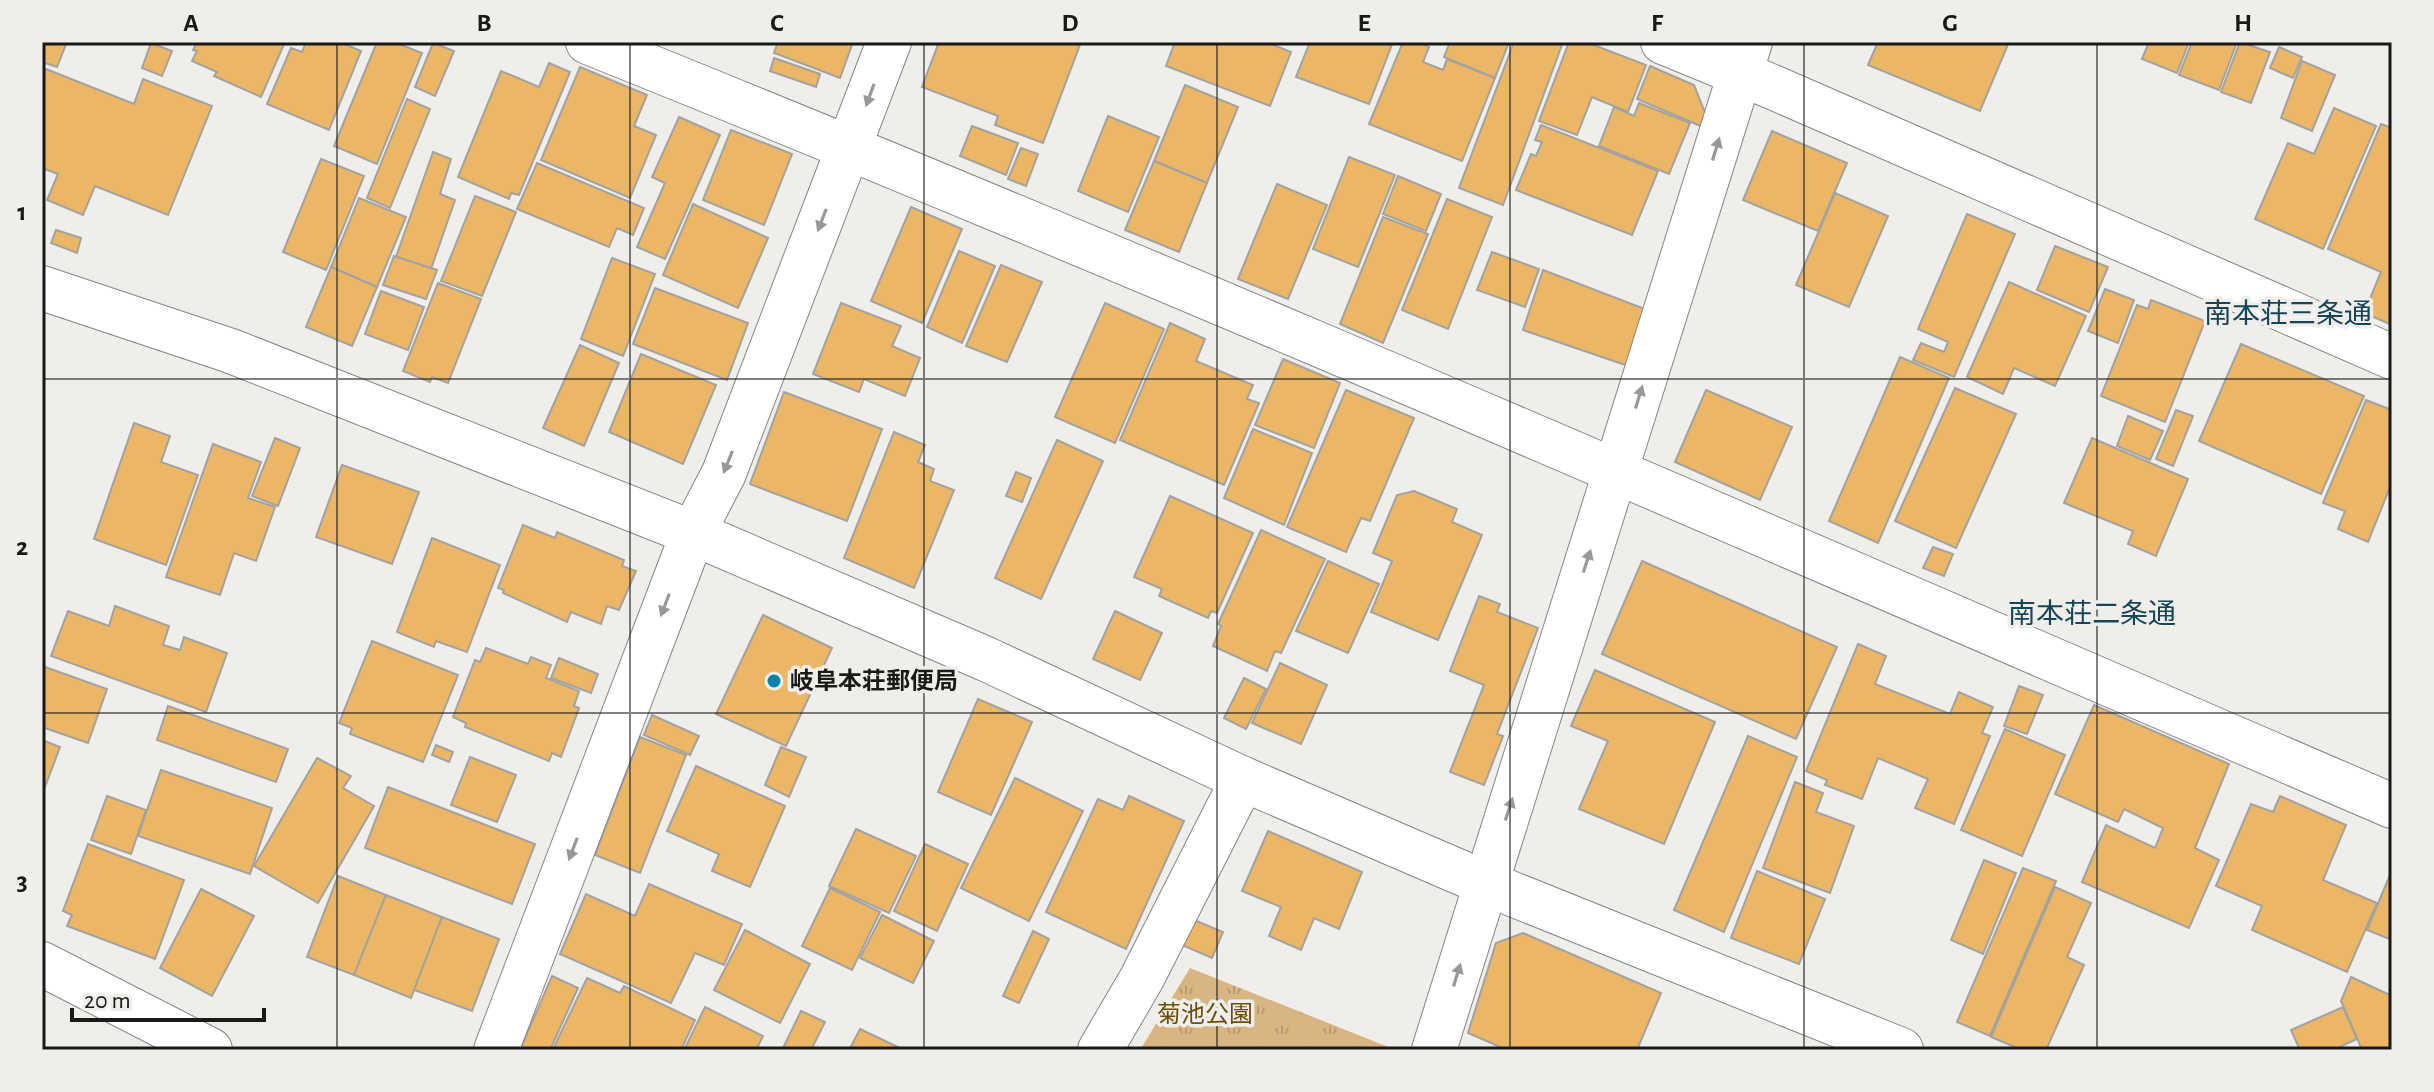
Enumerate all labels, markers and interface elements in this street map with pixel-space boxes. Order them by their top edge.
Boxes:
text: A [183,10,199,36]
text: B [476,10,492,36]
text: C [770,10,784,36]
text: D [1061,10,1079,36]
text: E [1357,10,1371,36]
text: F [1651,10,1664,36]
text: G [1942,10,1958,36]
text: H [2234,10,2252,36]
one-way arrow [863,83,876,107]
one-way arrow [1710,137,1723,161]
text: 1 [17,199,27,225]
one-way arrow [815,208,828,232]
district label: 南本荘三条通 [2204,299,2372,329]
one-way arrow [1633,385,1646,409]
one-way arrow [721,450,734,474]
text: 2 [16,534,28,560]
one-way arrow [1582,549,1594,573]
one-way arrow [658,594,671,618]
district label: 南本荘二条通 [2008,599,2176,629]
place label: 岐阜本荘郵便局 [790,668,958,694]
marker: 岐阜本荘郵便局 [765,672,783,690]
one-way arrow [1503,797,1515,821]
one-way arrow [566,837,579,861]
text: 3 [16,869,28,895]
one-way arrow [1451,963,1463,987]
scale bar [72,972,264,1022]
text: 20 m [84,989,131,1013]
park label: 菊池公園 [1157,1001,1253,1027]

